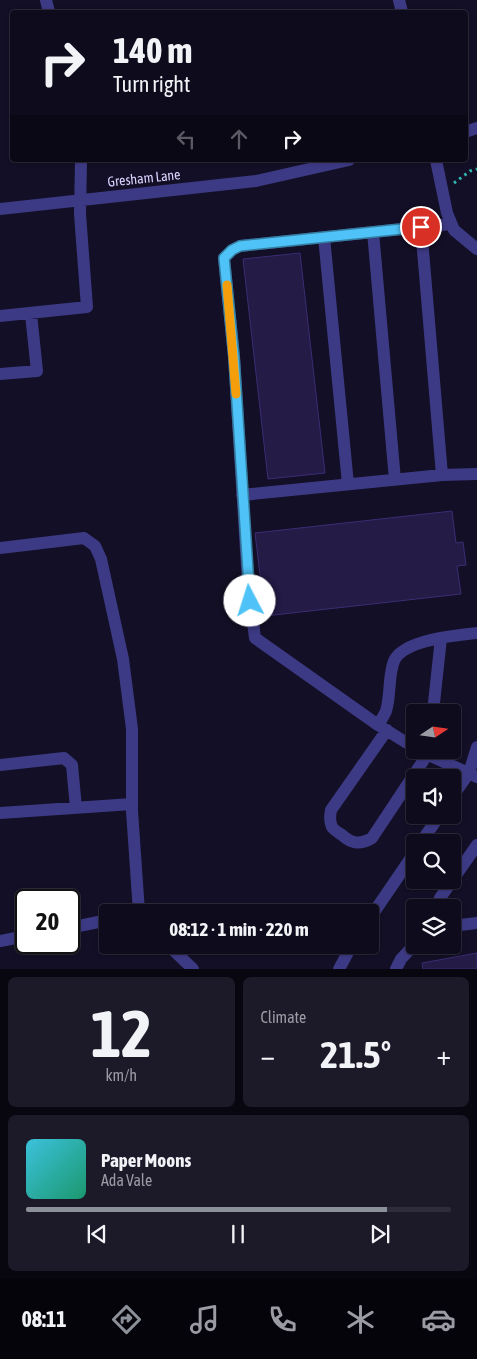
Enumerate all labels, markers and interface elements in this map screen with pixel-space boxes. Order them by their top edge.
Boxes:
icon: right [30,30,95,95]
text: 140 m [113,30,192,70]
text: Turn right [113,71,190,97]
icon: left [172,125,200,153]
icon: ahead [225,125,253,153]
icon: right [278,125,306,153]
street label: Gresham Lane [107,166,181,190]
pin [400,206,442,248]
icon: arrive [407,213,435,241]
position arrow [223,574,275,626]
north arrow [406,704,461,759]
map controls [406,704,461,954]
button: sound [406,769,461,824]
button: search [406,834,461,889]
speed limit sign: 20 [15,889,80,954]
button: layers [406,899,461,954]
text: 08:12 · 1 min · 220 m [169,918,309,940]
text: 12 [91,996,152,1071]
text: Climate [261,1008,306,1026]
text: 21.5° [320,1033,391,1076]
text: − [261,1039,275,1071]
text: + [436,1039,451,1071]
text: km/h [105,1066,137,1084]
text: Paper Moons [101,1149,191,1171]
text: Ada Vale [101,1171,152,1189]
icon: previous [83,1220,111,1248]
icon: pause [224,1220,252,1248]
icon: next [366,1220,394,1248]
icon: directions [109,1302,144,1337]
icon: music [187,1302,222,1337]
icon: phone [265,1302,300,1337]
icon: climate [343,1302,378,1337]
icon: car [421,1302,456,1337]
text: 08:11 [21,1306,67,1332]

